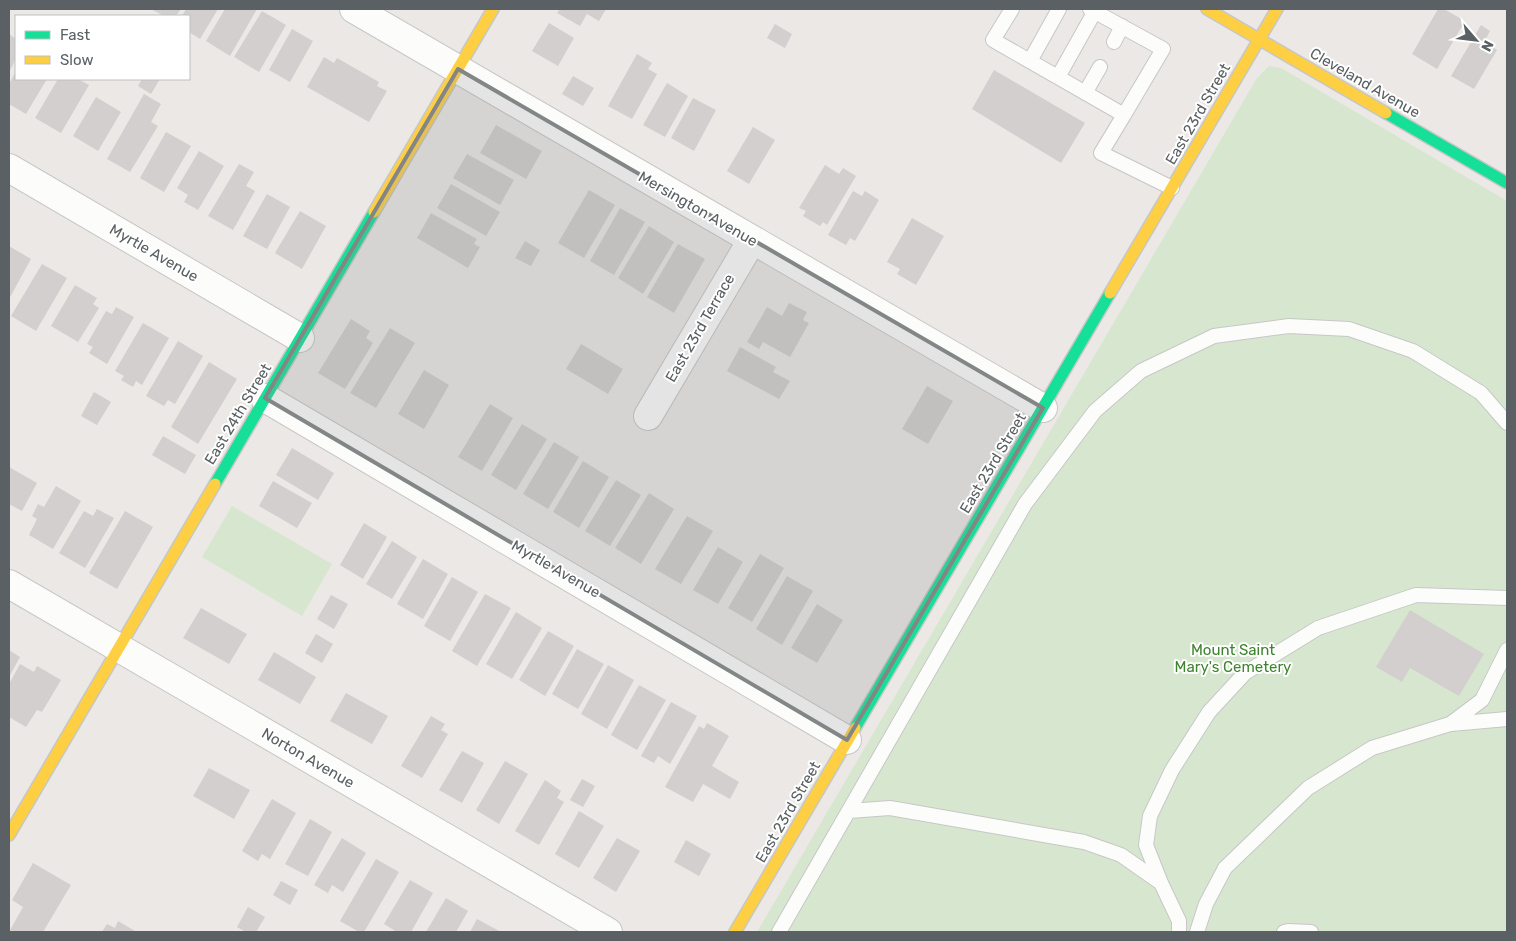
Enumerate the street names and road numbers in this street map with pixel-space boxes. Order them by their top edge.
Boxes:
street label: Cleveland Avenue [1307,44,1423,122]
street label: East 23rd Street [1162,60,1234,168]
street label: Mersington Avenue [635,168,761,250]
street label: Myrtle Avenue [106,220,202,286]
street label: East 23rd Terrace [662,271,738,385]
street label: East 24th Street [201,360,275,468]
street label: East 23rd Street [956,409,1030,516]
street label: Myrtle Avenue [508,536,604,602]
street label: Norton Avenue [258,724,358,792]
street label: East 23rd Street [752,758,824,866]

